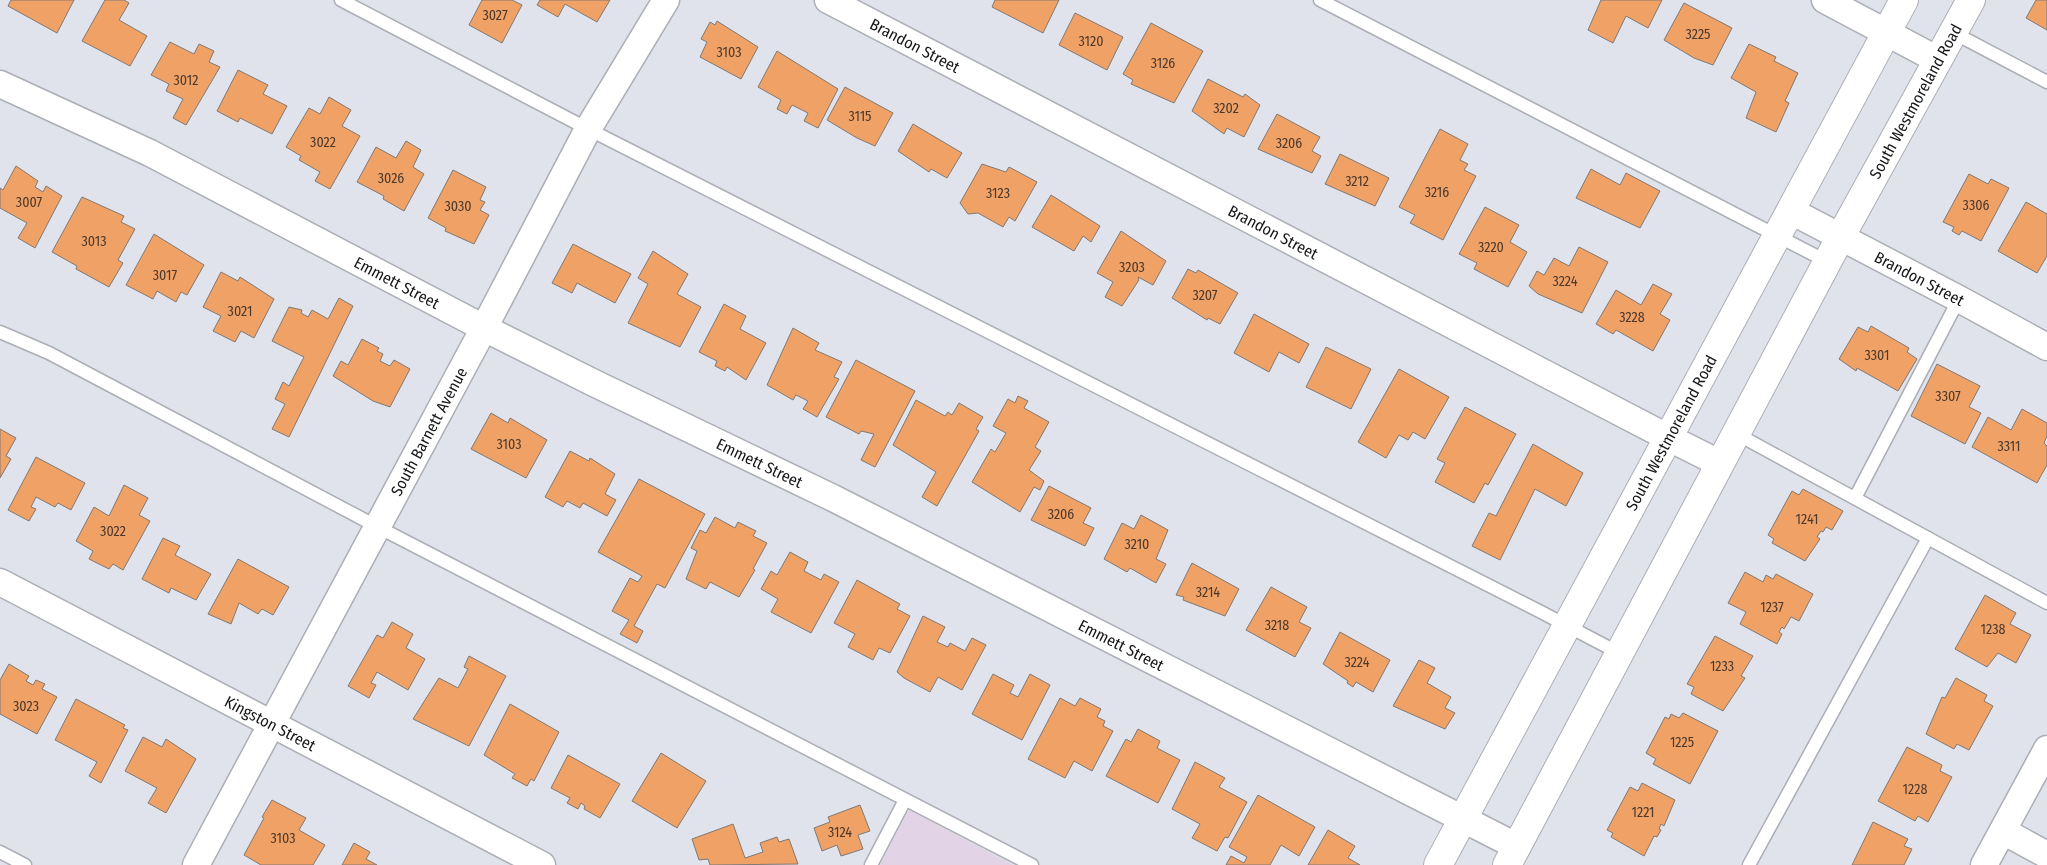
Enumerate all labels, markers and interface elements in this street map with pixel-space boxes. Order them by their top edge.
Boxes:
house number: 3027 [482,7,508,24]
street label: Brandon Street [867,14,964,77]
street label: South Westmoreland Road [1865,21,1966,182]
house number: 3225 [1686,26,1710,43]
house number: 3120 [1079,33,1103,50]
house number: 3103 [717,44,741,61]
house number: 3126 [1151,55,1175,72]
house number: 3012 [174,72,198,89]
house number: 3202 [1213,100,1239,117]
house number: 3115 [848,108,872,125]
house number: 3022 [310,134,336,151]
house number: 3206 [1276,135,1302,152]
house number: 3026 [378,170,404,187]
house number: 3212 [1345,173,1369,190]
house number: 3216 [1425,184,1449,201]
house number: 3123 [986,185,1010,202]
house number: 3007 [16,194,42,211]
house number: 3306 [1963,197,1989,214]
house number: 3030 [444,198,472,215]
street label: Brandon Street [1225,201,1322,264]
house number: 3013 [81,233,107,250]
house number: 3220 [1478,239,1504,256]
street label: Brandon Street [1871,247,1968,310]
street label: Emmett Street [351,253,443,313]
house number: 3203 [1119,259,1145,276]
house number: 3017 [153,267,178,284]
house number: 3224 [1552,273,1578,290]
house number: 3207 [1192,287,1218,304]
house number: 3021 [228,303,252,320]
house number: 3228 [1619,309,1645,326]
house number: 3301 [1864,347,1890,364]
street label: South Westmoreland Road [1622,352,1721,514]
street label: South Barnett Avenue [387,364,471,499]
house number: 3307 [1935,388,1961,405]
street label: Emmett Street [713,434,806,492]
house number: 3103 [497,436,521,453]
house number: 3311 [1997,438,2021,455]
house number: 3206 [1048,506,1074,523]
house number: 1241 [1796,511,1818,528]
house number: 3022 [100,523,126,540]
house number: 3210 [1125,536,1149,553]
house number: 3214 [1196,584,1220,601]
house number: 1237 [1760,599,1784,616]
street label: Emmett Street [1075,616,1168,675]
house number: 3218 [1265,617,1289,634]
house number: 1238 [1981,621,2005,638]
house number: 3224 [1344,654,1370,671]
house number: 1233 [1710,658,1734,675]
street label: Kingston Street [221,692,320,756]
house number: 3023 [13,698,39,715]
house number: 1225 [1670,734,1694,751]
house number: 1228 [1903,781,1927,798]
house number: 1221 [1632,804,1654,821]
house number: 3124 [828,824,852,841]
house number: 3103 [271,830,295,847]

